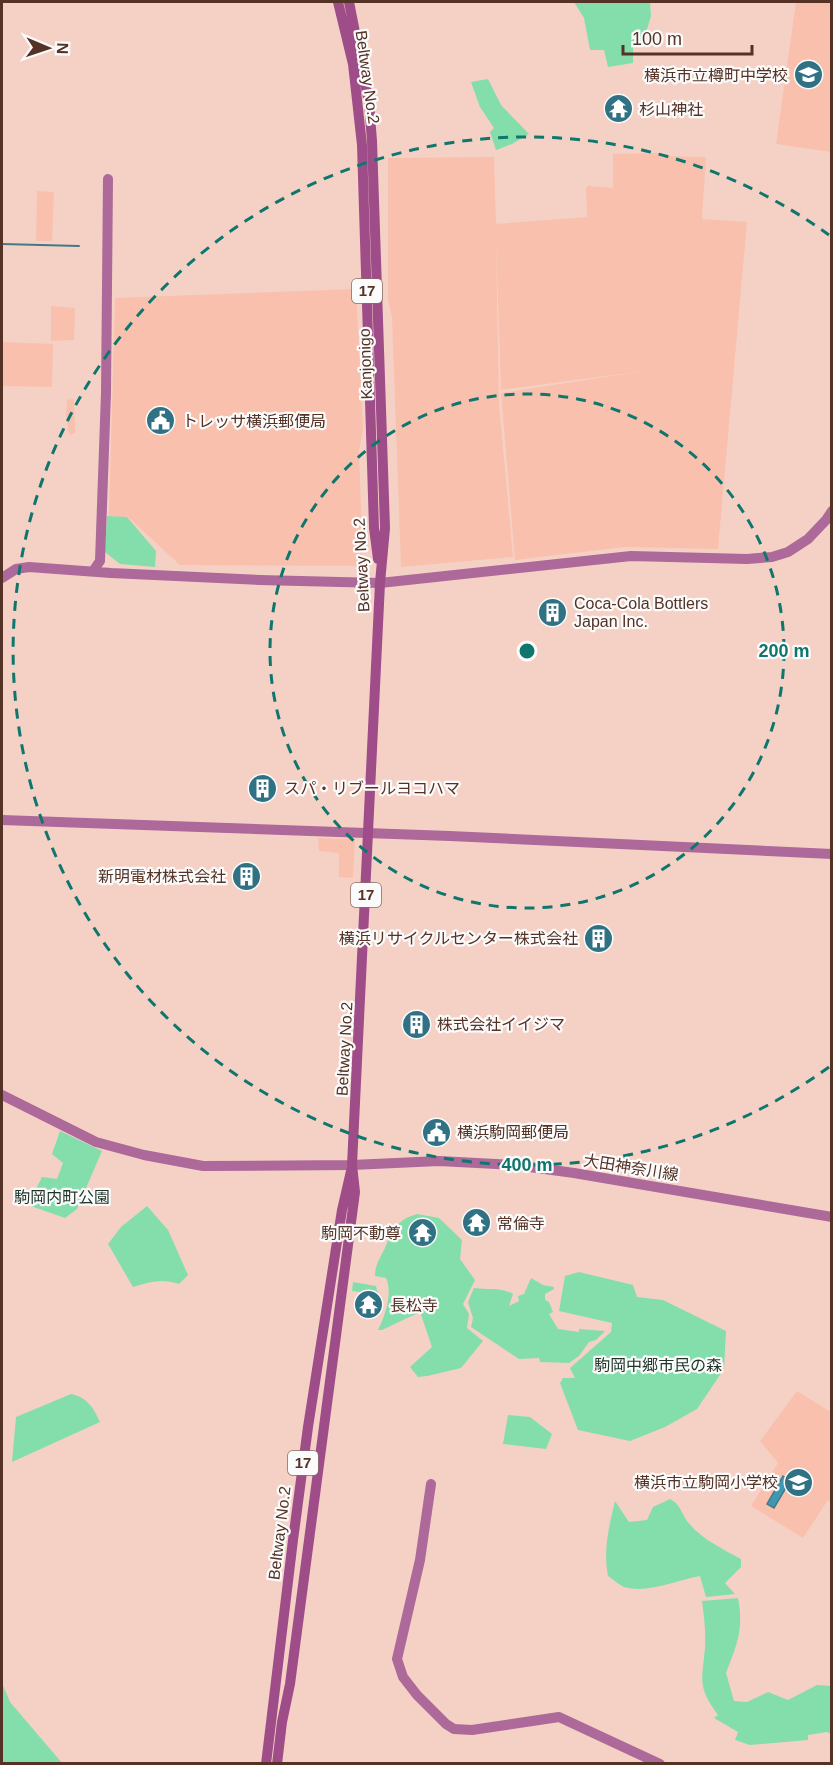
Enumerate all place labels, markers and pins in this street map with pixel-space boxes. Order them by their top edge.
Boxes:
school or university icon: 横浜市立樽町中学校 [793,59,825,91]
place label: 横浜市立樽町中学校 [644,67,788,84]
temple icon: 杉山神社 [602,93,634,125]
place label: 杉山神社 [639,101,703,118]
public building icon: トレッサ横浜郵便局 [145,405,177,437]
place label: トレッサ横浜郵便局 [182,413,326,430]
place label: Coca-Cola Bottlers Japan Inc. [574,595,708,630]
building icon: Coca-Cola Bottlers Japan Inc. [537,596,569,628]
centre of rings [517,641,537,661]
building icon: スパ・リブールヨコハマ [247,772,279,804]
place label: スパ・リブールヨコハマ [284,780,460,797]
building icon: 新明電材株式会社 [231,860,263,892]
place label: 新明電材株式会社 [98,868,226,885]
building icon: 横浜リサイクルセンター株式会社 [583,922,615,954]
place label: 横浜リサイクルセンター株式会社 [339,930,578,947]
building icon: 株式会社イイジマ [400,1008,432,1040]
place label: 株式会社イイジマ [437,1016,565,1033]
public building icon: 横浜駒岡郵便局 [420,1116,452,1148]
place label: 横浜駒岡郵便局 [457,1124,569,1141]
temple icon: 常倫寺 [460,1207,492,1239]
place label: 常倫寺 [497,1215,545,1232]
temple icon: 駒岡不動尊 [406,1217,438,1249]
place label: 駒岡不動尊 [321,1225,401,1242]
temple icon: 長松寺 [353,1289,385,1321]
place label: 長松寺 [390,1297,438,1314]
school or university icon: 横浜市立駒岡小学校 [783,1466,815,1498]
place label: 横浜市立駒岡小学校 [634,1474,778,1491]

